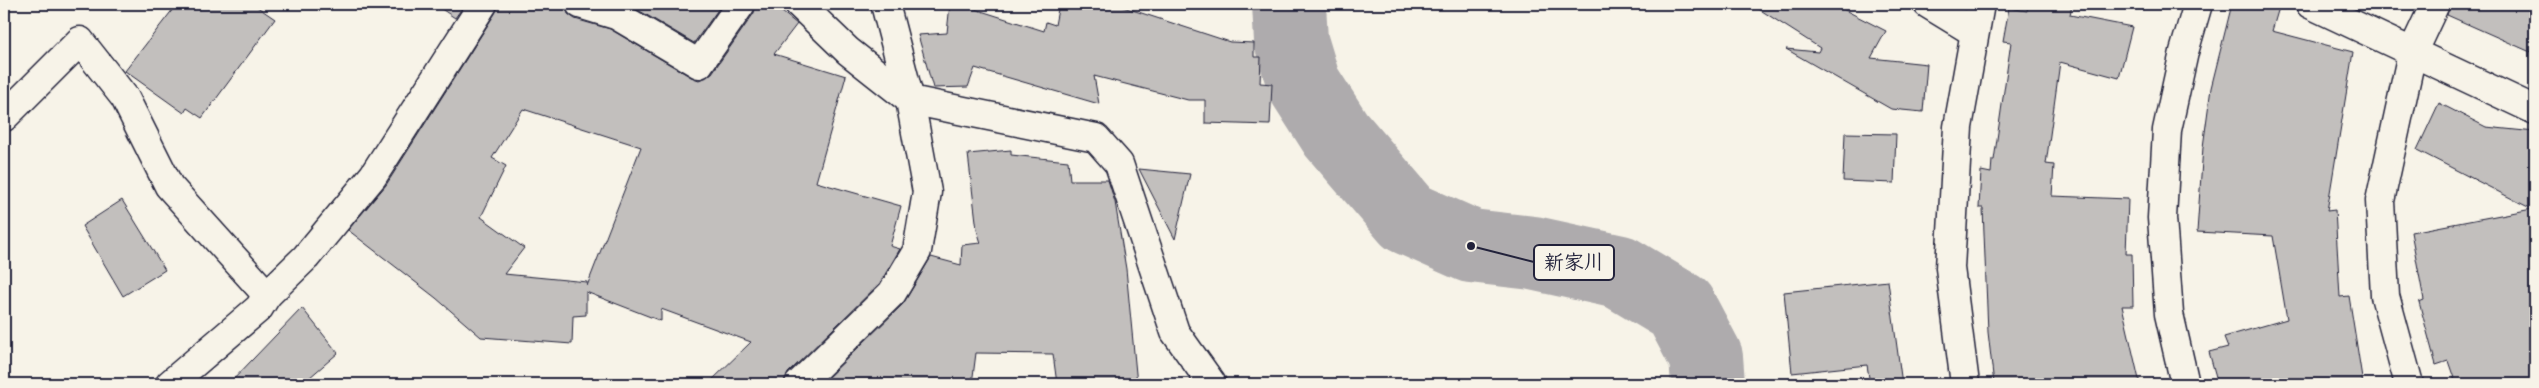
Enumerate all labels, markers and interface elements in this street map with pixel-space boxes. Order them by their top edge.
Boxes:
callout: 新家川 [1534,245,1614,280]
text: 新家川 [1544,251,1604,279]

